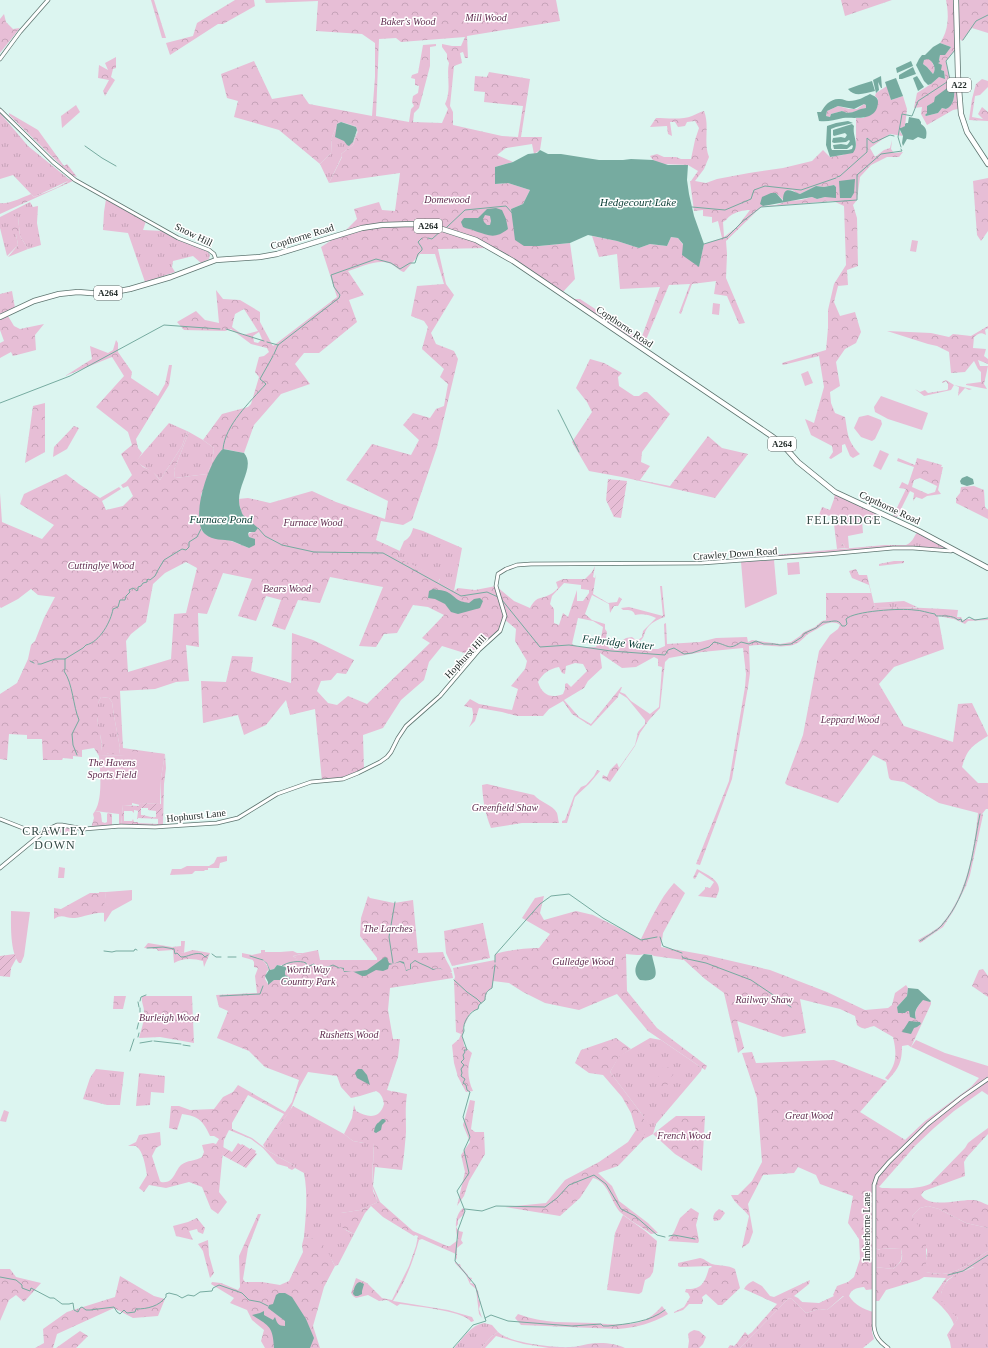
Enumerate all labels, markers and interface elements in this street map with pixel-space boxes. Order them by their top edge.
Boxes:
park label: Mill Wood [464,12,508,23]
park label: Baker's Wood [381,16,436,27]
road number: A22 [947,78,971,92]
park label: Domewood [423,194,471,205]
water label: Hedgecourt Lake [599,196,676,208]
road number: A264 [414,219,442,233]
street label: Snow Hill [173,221,215,248]
street label: Copthorne Road [269,222,335,251]
road number: A264 [94,286,122,300]
street label: Copthorne Road [594,303,655,349]
road number: A264 [768,437,796,451]
street label: Copthorne Road [858,489,922,526]
water label: Furnace Pond [188,513,253,525]
district label: FELBRIDGE [807,513,882,527]
park label: Furnace Wood [283,517,343,528]
street label: Crawley Down Road [693,545,778,562]
park label: Cuttinglye Wood [68,560,135,571]
park label: Bears Wood [263,583,312,594]
street label: Hophurst Hill [442,632,488,680]
water label: Felbridge Water [581,632,655,652]
park label: Leppard Wood [820,714,880,725]
park label: The Havens Sports Field [87,757,138,780]
park label: Greenfield Shaw [472,802,539,813]
street label: Hophurst Lane [166,807,227,824]
district label: CRAWLEY DOWN [22,824,88,852]
park label: The Larches [363,923,413,934]
park label: Gulledge Wood [552,956,615,967]
park label: Worth Way Country Park [281,964,336,987]
park label: Railway Shaw [735,994,793,1005]
park label: Burleigh Wood [139,1012,200,1023]
park label: Rushetts Wood [319,1029,379,1040]
park label: Great Wood [785,1110,834,1121]
park label: French Wood [656,1130,712,1141]
street label: Imberhorne Lane [861,1192,872,1262]

